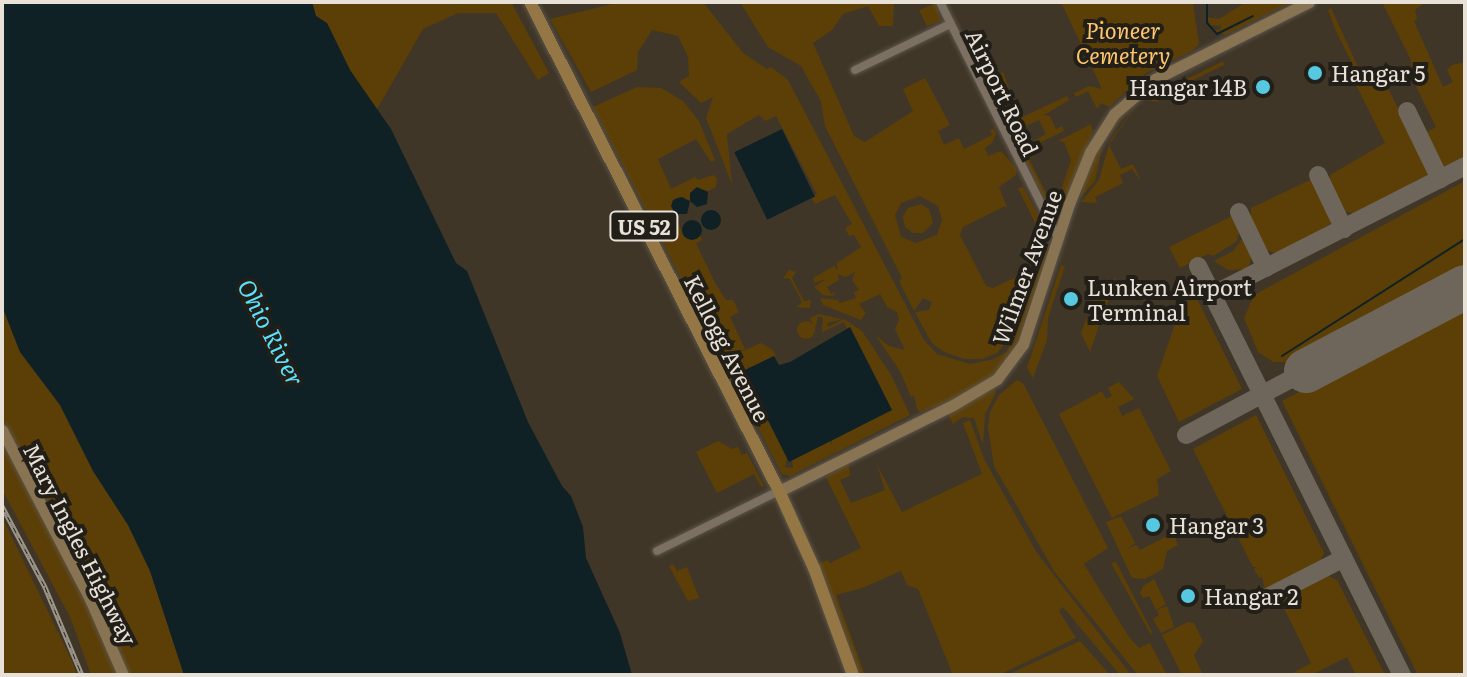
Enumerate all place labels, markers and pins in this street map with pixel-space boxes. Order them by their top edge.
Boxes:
place label: Hangar 5 [1331,60,1425,86]
marker: Hangar 5 [1306,64,1324,82]
place label: Hangar 14B [1129,74,1247,100]
marker: Hangar 14B [1254,78,1272,96]
place label: Lunken Airport Terminal [1087,273,1252,324]
marker: Lunken Airport Terminal [1062,290,1080,308]
place label: Hangar 3 [1169,512,1264,538]
marker: Hangar 3 [1144,516,1162,534]
place label: Hangar 2 [1204,583,1298,609]
marker: Hangar 2 [1179,587,1197,605]

